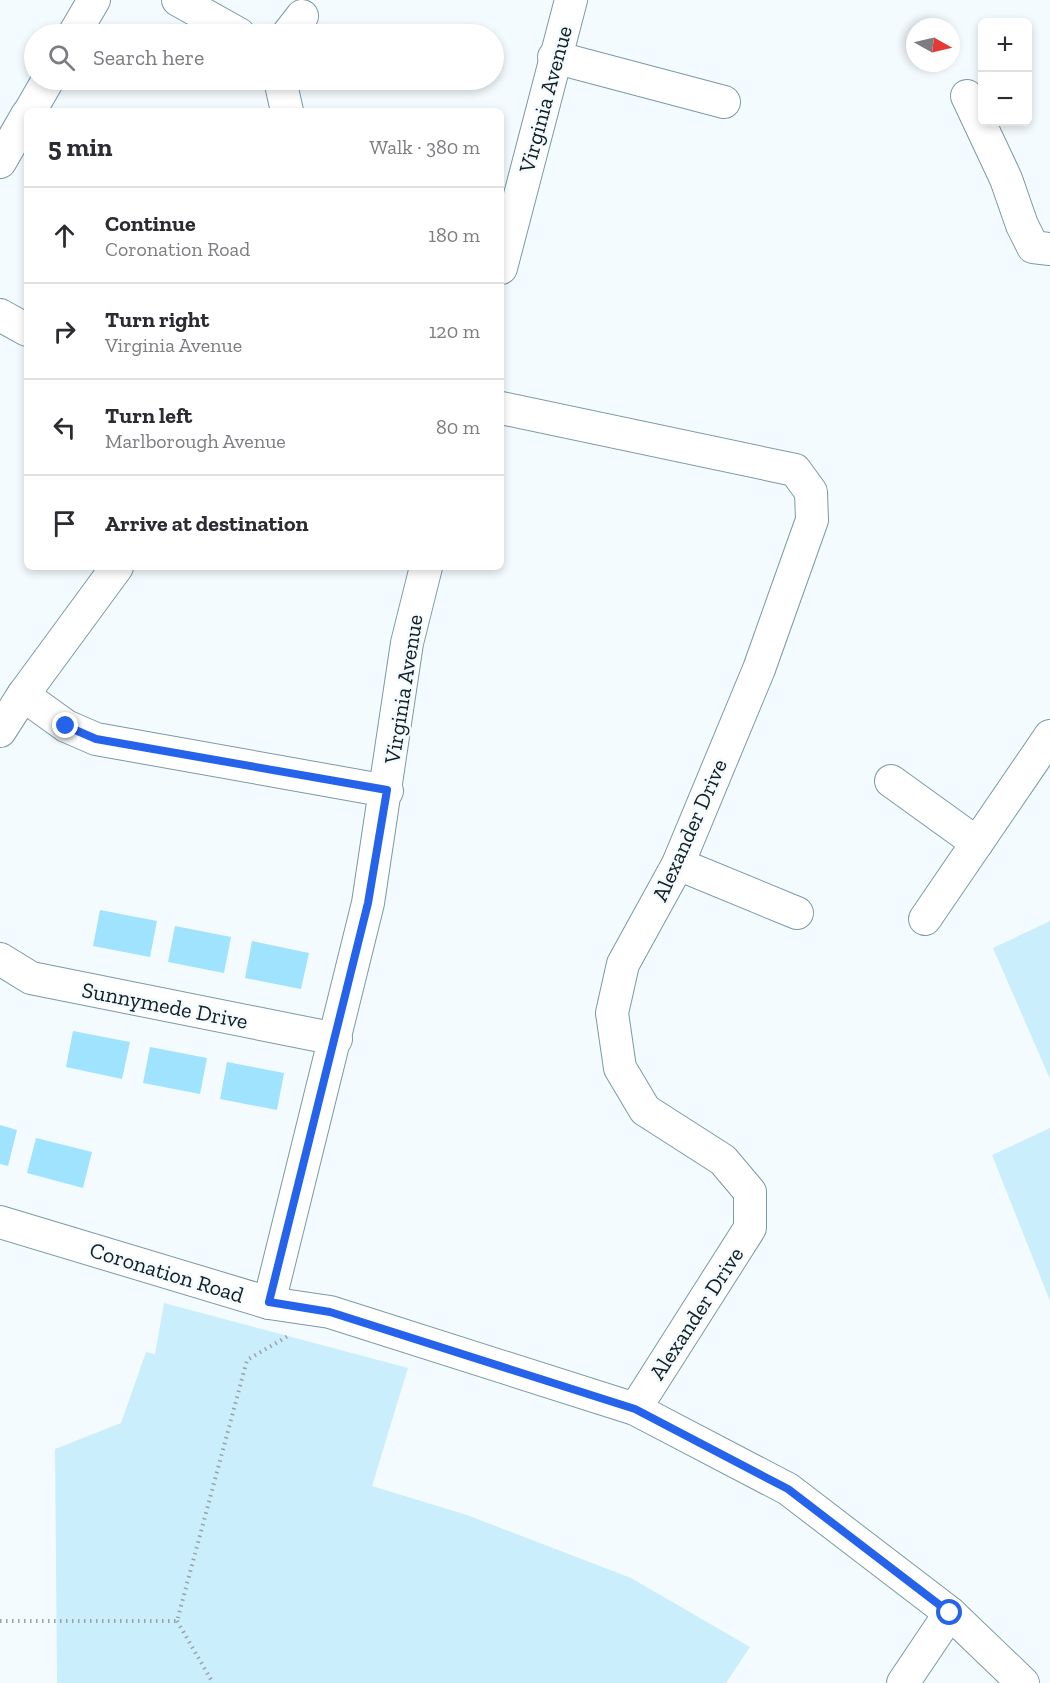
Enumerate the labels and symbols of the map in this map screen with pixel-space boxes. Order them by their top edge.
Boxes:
north arrow [906,18,960,72]
street label: Virginia Avenue [513,23,578,176]
street label: Virginia Avenue [378,612,429,767]
route end [52,712,78,738]
street label: Alexander Drive [646,755,733,906]
street label: Sunnymede Drive [80,976,250,1035]
street label: Coronation Road [87,1236,247,1309]
street label: Alexander Drive [643,1242,749,1385]
route start [936,1599,962,1625]

